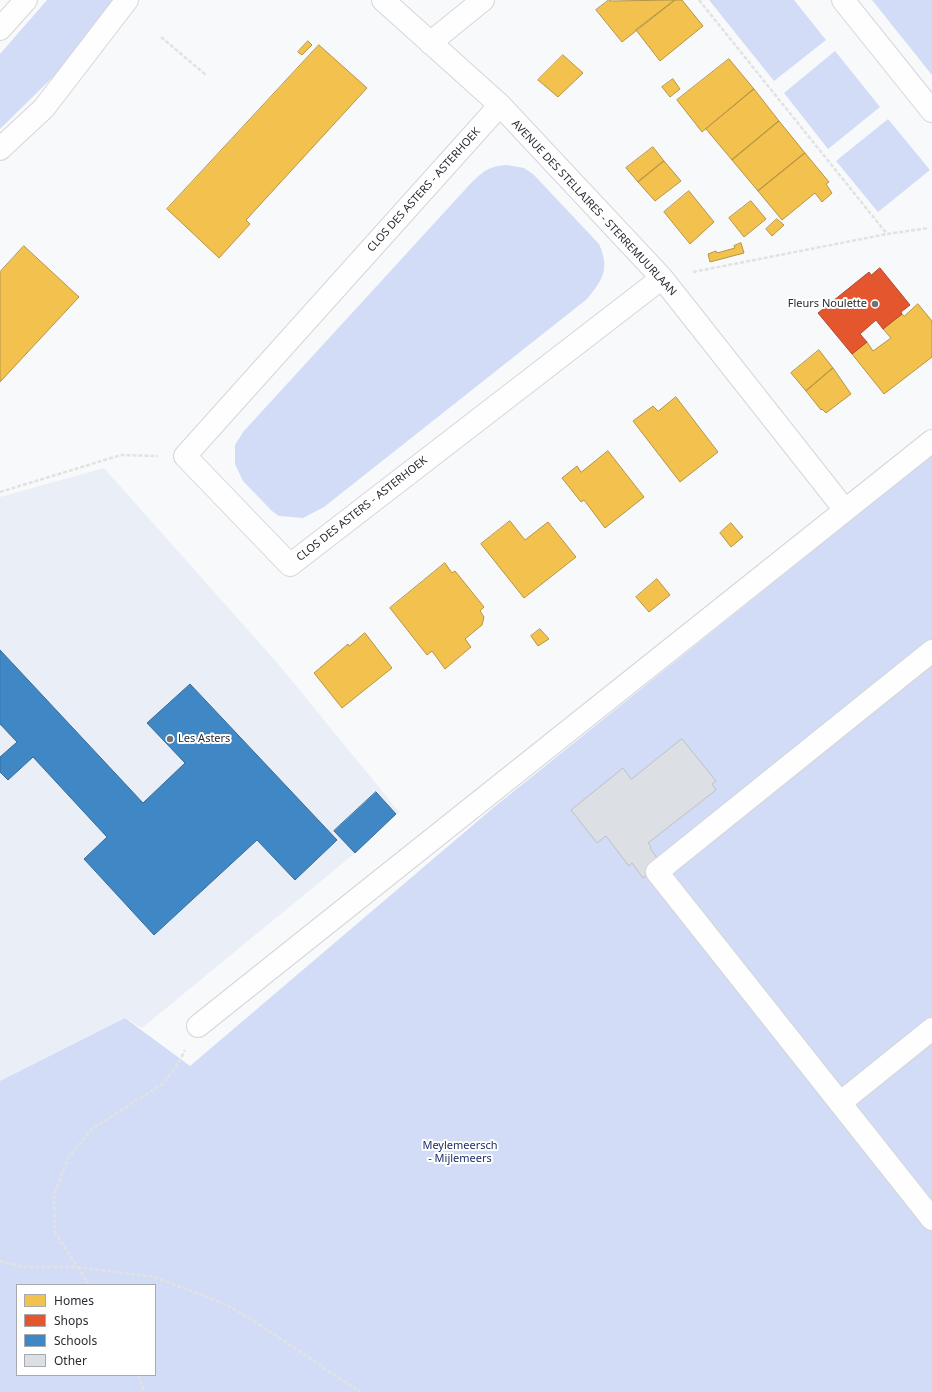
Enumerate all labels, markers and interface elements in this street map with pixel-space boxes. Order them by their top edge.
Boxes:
street label: AVENUE DES STELLAIRES - STERREMUURLAAN [509,117,679,299]
street label: CLOS DES ASTERS - ASTERHOEK [365,125,483,255]
place label: Fleurs Noulette [788,297,867,311]
marker: Fleurs Noulette [870,299,880,309]
street label: CLOS DES ASTERS - ASTERHOEK [294,454,430,564]
place label: Les Asters [178,732,230,746]
marker: Les Asters [165,734,175,744]
park label: Meylemeersch - Mijlemeers [422,1139,498,1165]
legend [16,1284,156,1376]
text: Homes [54,1292,94,1309]
text: Shops [54,1312,88,1329]
text: Schools [54,1332,97,1349]
text: Other [54,1352,87,1369]

